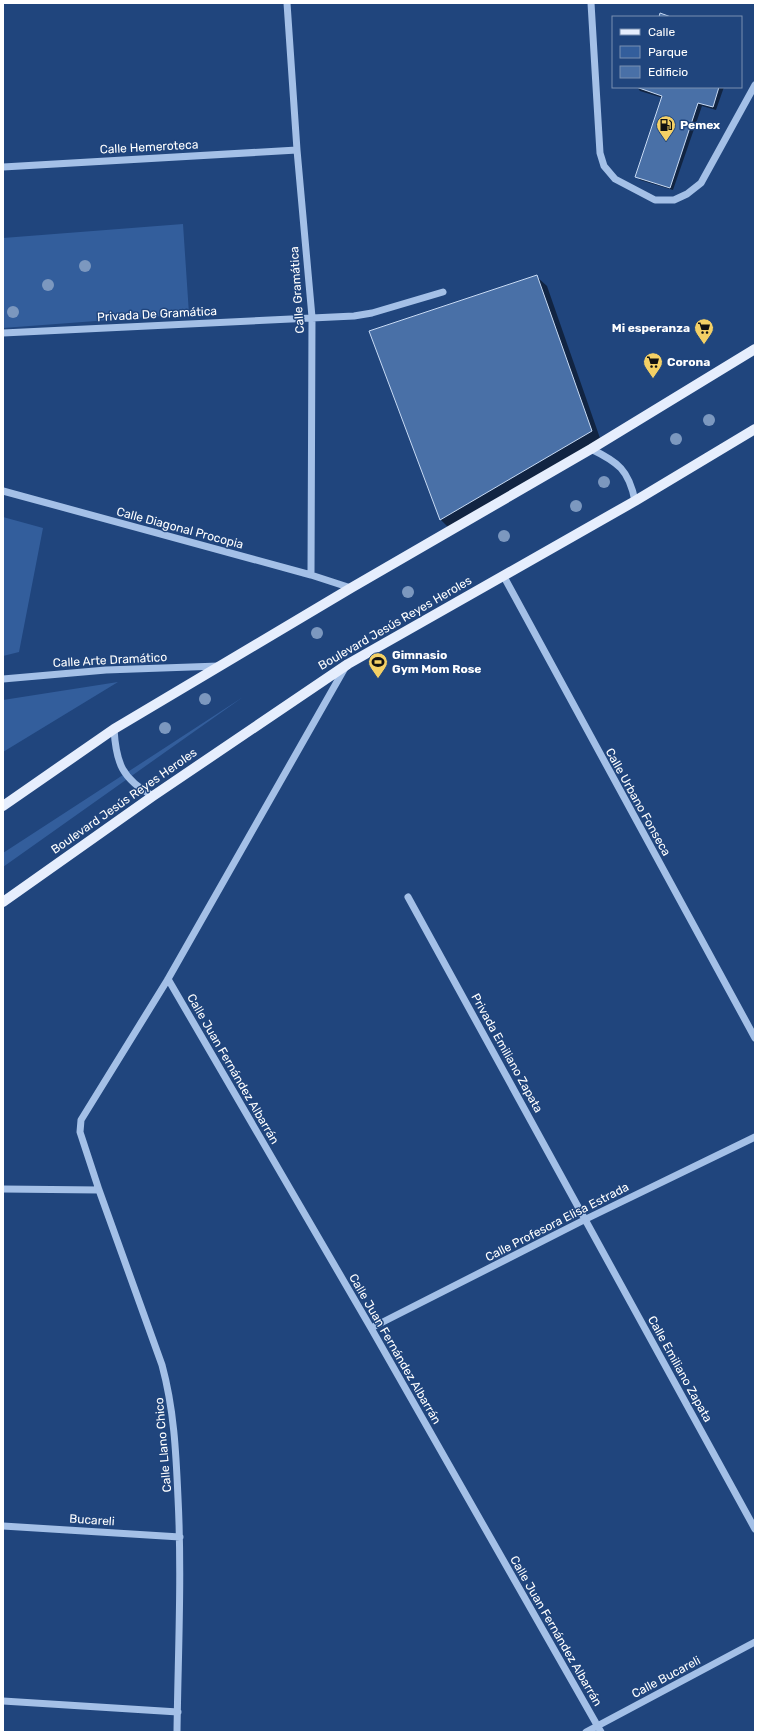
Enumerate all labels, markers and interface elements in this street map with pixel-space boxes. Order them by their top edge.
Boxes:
legend [612,16,742,88]
text: Calle [648,25,675,39]
text: Parque [648,45,688,59]
text: Edificio [648,65,688,79]
fuel station icon: Pemex [655,114,677,142]
place label: Pemex [680,118,720,132]
street label: Calle Hemeroteca [99,137,199,157]
street label: Calle Gramática [287,246,307,334]
street label: Privada De Gramática [97,304,217,324]
supermarket icon: Mi esperanza [693,317,715,345]
place label: Mi esperanza [612,321,690,335]
supermarket icon: Corona [642,351,664,379]
place label: Corona [667,355,710,369]
street label: Calle Diagonal Procopia [115,504,245,552]
street label: Boulevard Jesús Reyes Heroles [316,573,474,673]
place label: Gimnasio Gym Mom Rose [392,648,481,676]
street label: Calle Arte Dramático [52,650,168,670]
sports icon: Gimnasio Gym Mom Rose [367,651,389,679]
street label: Boulevard Jesús Reyes Heroles [48,745,200,857]
street label: Calle Urbano Fonseca [603,746,673,858]
street label: Calle Juan Fernández Albarrán [184,991,282,1147]
street label: Privada Emiliano Zapata [468,991,546,1115]
street label: Calle Profesora Elisa Estrada [483,1180,631,1264]
street label: Calle Juan Fernández Albarrán [346,1271,444,1427]
street label: Calle Emiliano Zapata [645,1313,715,1425]
street label: Calle Llano Chico [152,1397,174,1493]
street label: Bucareli [69,1511,115,1529]
street label: Calle Juan Fernández Albarrán [507,1553,605,1709]
street label: Calle Bucareli [629,1653,703,1701]

